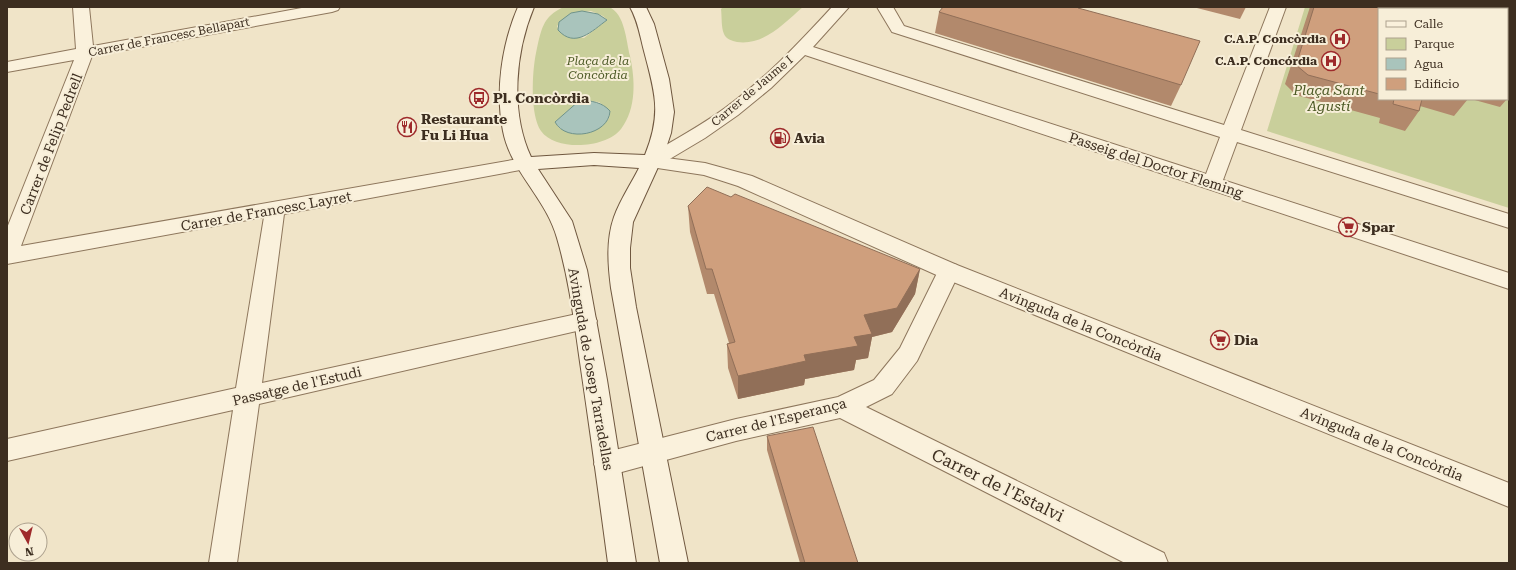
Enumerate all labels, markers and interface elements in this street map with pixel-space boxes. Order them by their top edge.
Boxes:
legend [1378,8,1508,100]
street label: Carrer de Francesc Bellapart [87,14,251,60]
text: Calle [1414,17,1444,31]
hospital icon: C.A.P. Concòrdia [1329,28,1351,50]
place label: C.A.P. Concòrdia [1224,32,1326,46]
text: Parque [1414,37,1455,51]
hospital icon: C.A.P. Concórdia [1320,50,1342,72]
street label: Carrer de Jaume I [708,53,796,129]
park label: Plaça de la Concòrdia [566,54,629,82]
place label: C.A.P. Concórdia [1215,54,1317,68]
text: Agua [1414,57,1444,71]
street label: Carrer de Felip Pedrell [17,70,86,217]
text: Edificio [1414,77,1459,91]
park label: Plaça Sant Agustí [1292,82,1366,114]
bus stop icon: Pl. Concòrdia [468,87,490,109]
place label: Pl. Concòrdia [493,90,590,106]
place label: Restaurante Fu Li Hua [421,111,507,143]
restaurant icon: Restaurante Fu Li Hua [396,116,418,138]
fuel station icon: Avia [769,127,791,149]
street label: Passeig del Doctor Fleming [1067,129,1245,201]
place label: Avia [794,130,826,146]
street label: Carrer de Francesc Layret [179,188,353,234]
supermarket icon: Spar [1337,216,1359,238]
place label: Spar [1362,219,1395,235]
street label: Avinguda de Josep Tarradellas [565,266,617,472]
street label: Avinguda de la Concòrdia [997,284,1165,364]
supermarket icon: Dia [1209,329,1231,351]
place label: Dia [1234,332,1259,348]
street label: Passatge de l'Estudi [231,363,364,409]
street label: Carrer de l'Esperança [704,395,848,445]
street label: Avinguda de la Concòrdia [1298,404,1466,484]
street label: Carrer de l'Estalvi [929,444,1068,526]
north arrow [8,522,48,562]
text: N [24,544,34,559]

